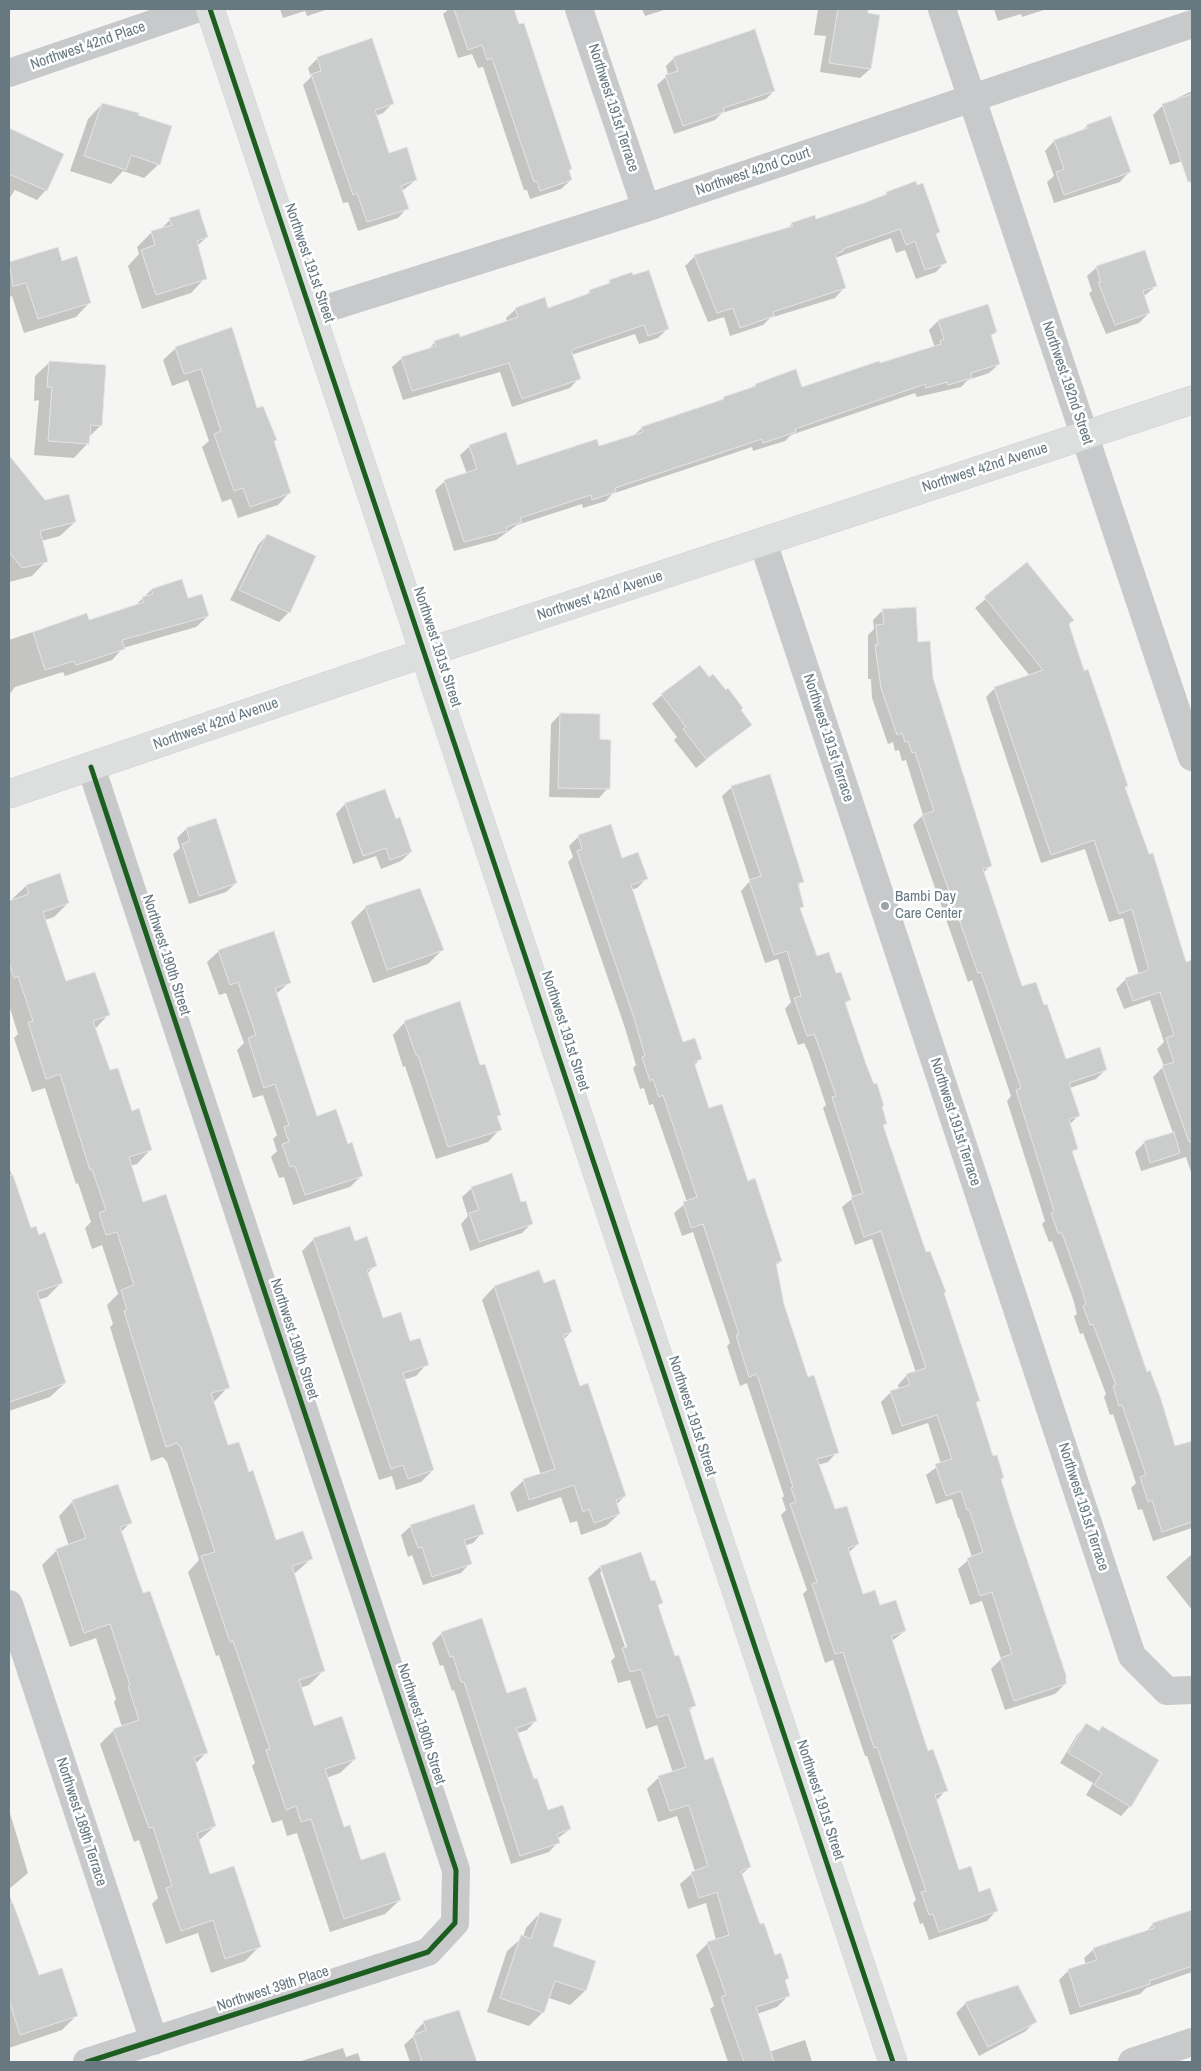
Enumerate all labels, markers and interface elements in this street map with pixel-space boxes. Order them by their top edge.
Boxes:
street label: Northwest 42nd Place [28,18,148,74]
street label: Northwest 191st Terrace [584,42,642,174]
street label: Northwest 42nd Court [694,144,812,200]
street label: Northwest 191st Street [280,201,338,325]
street label: Northwest 192nd Street [1037,319,1097,447]
street label: Northwest 42nd Avenue [920,439,1050,497]
street label: Northwest 42nd Avenue [535,567,665,625]
street label: Northwest 191st Street [409,585,465,709]
street label: Northwest 191st Terrace [799,672,857,804]
street label: Northwest 42nd Avenue [151,694,281,754]
place label: Bambi Day Care Center [895,888,962,923]
street label: Northwest 190th Street [138,892,194,1018]
marker: Bambi Day Care Center [879,900,891,912]
street label: Northwest 191st Street [537,969,593,1093]
street label: Northwest 191st Terrace [926,1056,984,1188]
street label: Northwest 190th Street [266,1276,322,1402]
street label: Northwest 191st Street [664,1354,720,1478]
street label: Northwest 191st Terrace [1054,1441,1112,1573]
street label: Northwest 190th Street [393,1661,449,1787]
street label: Northwest 191st Street [792,1738,848,1862]
street label: Northwest 189th Terrace [52,1756,110,1888]
street label: Northwest 39th Place [215,1962,331,2016]

